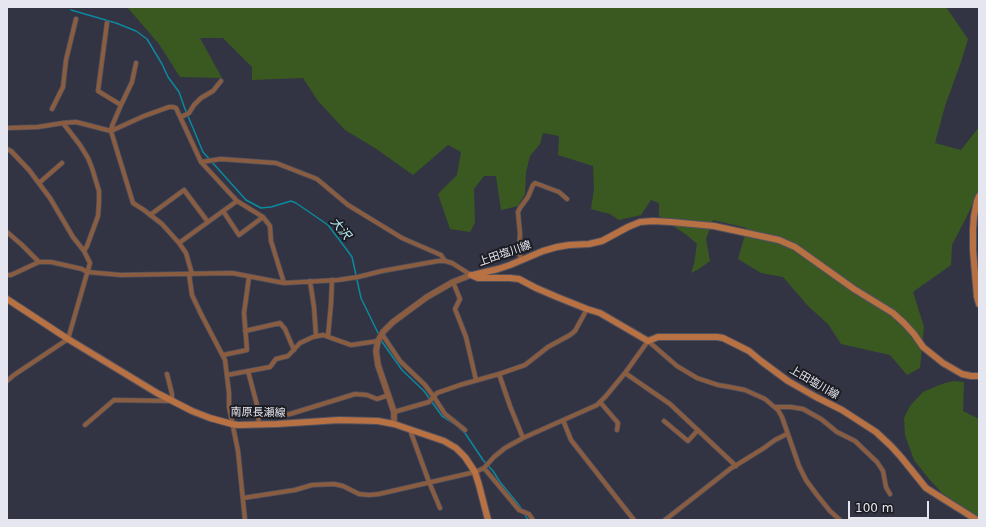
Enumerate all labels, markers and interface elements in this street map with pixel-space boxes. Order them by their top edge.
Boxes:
water label: 大沢 [327,215,353,243]
street label: 上田塩川線 [477,239,533,269]
street label: 上田塩川線 [787,364,841,402]
street label: 南原長瀬線 [230,406,286,420]
scale bar [850,493,931,519]
text: 100 m [855,501,893,515]

